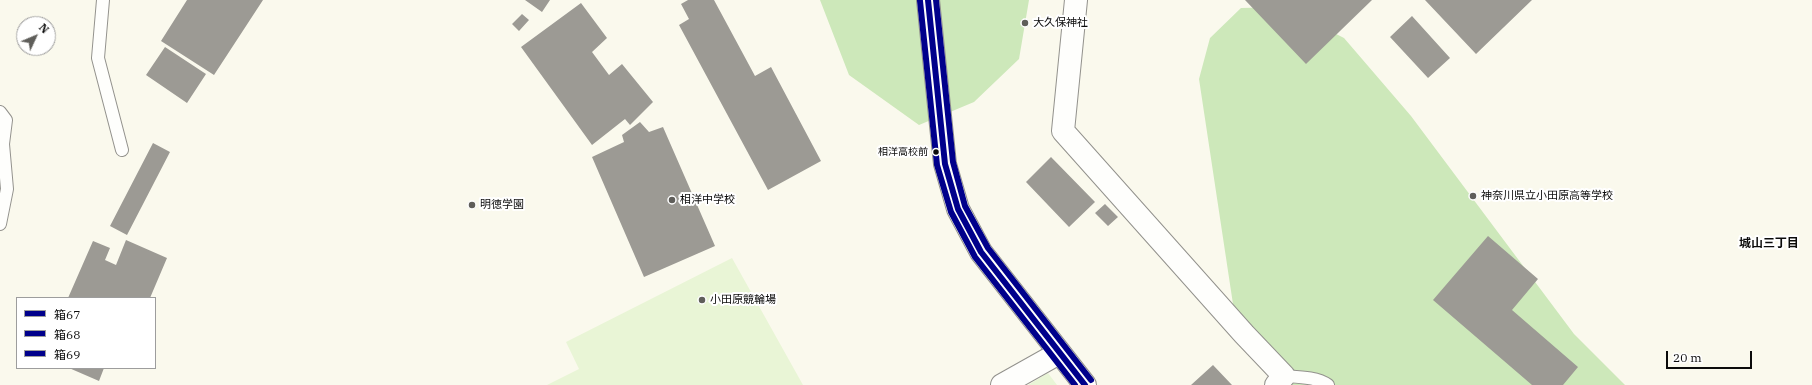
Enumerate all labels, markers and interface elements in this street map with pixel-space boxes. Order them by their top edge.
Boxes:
north arrow [16,16,56,56]
place label: 大久保神社 [1033,16,1088,30]
marker: 大久保神社 [1020,18,1030,28]
text: N [36,20,52,36]
place label: 相洋高校前 [878,146,928,158]
marker: 相洋高校前 [931,147,941,157]
place label: 神奈川県立小田原高等学校 [1481,189,1613,203]
marker: 神奈川県立小田原高等学校 [1468,191,1478,201]
place label: 相洋中学校 [680,193,735,207]
marker: 相洋中学校 [667,195,677,205]
place label: 明徳学園 [480,198,524,212]
marker: 明徳学園 [467,200,477,210]
district label: 城山三丁目 [1739,237,1799,251]
place label: 小田原競輪場 [710,293,776,307]
marker: 小田原競輪場 [697,295,707,305]
legend [16,297,156,369]
text: 箱67 [54,307,80,322]
text: 箱68 [54,327,80,342]
scale bar [1668,343,1754,369]
text: 箱69 [54,347,80,362]
text: 20 m [1673,350,1702,365]

